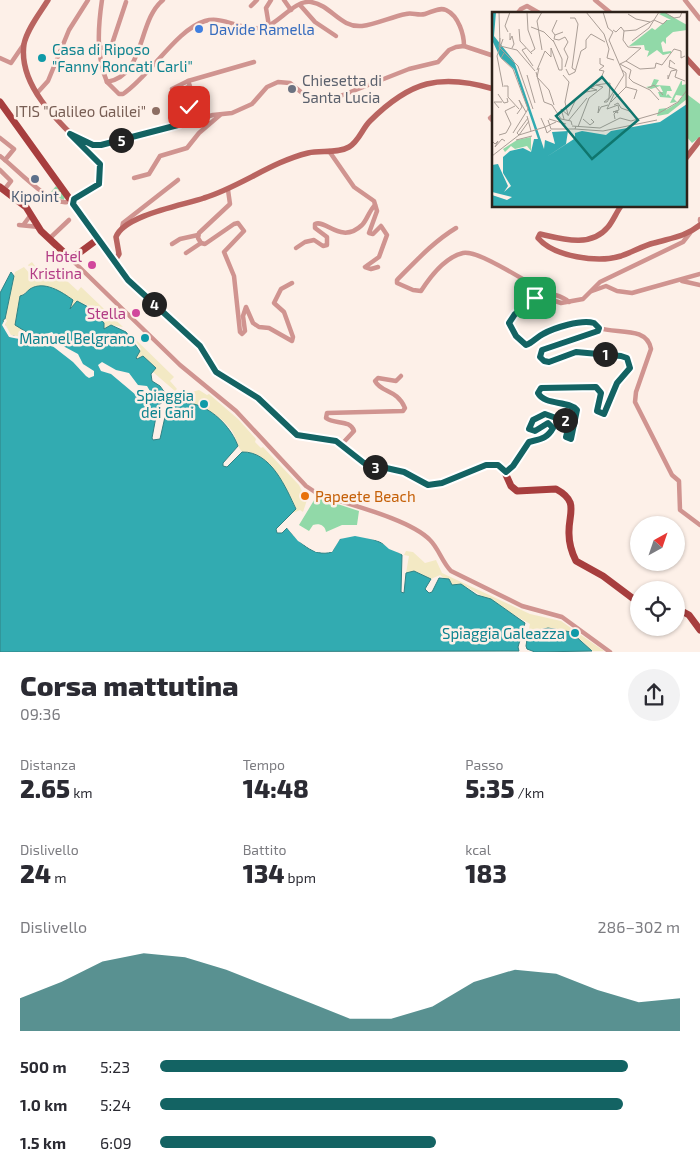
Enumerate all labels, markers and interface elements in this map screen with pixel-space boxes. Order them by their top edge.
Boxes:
inset map [492,12,688,208]
place label: Davide Ramella [209,20,315,38]
marker: Davide Ramella [193,23,205,35]
place label: Casa di Riposo "Fanny Roncati Carli" [52,40,193,75]
marker: Casa di Riposo "Fanny Roncati Carli" [36,52,48,64]
place label: Chiesetta di Santa Lucia [302,71,382,106]
marker: Chiesetta di Santa Lucia [286,83,298,95]
pin [168,86,210,128]
icon: check [175,93,203,121]
place label: ITIS "Galileo Galilei" [15,102,146,120]
marker: ITIS "Galileo Galilei" [150,105,162,117]
pin: 5 [108,128,134,152]
text: 5 [118,132,125,149]
marker: Kipoint [29,173,41,185]
place label: Kipoint [11,187,59,205]
place label: Hotel Kristina [29,247,83,282]
marker: Hotel Kristina [86,259,98,271]
pin [514,277,556,319]
icon: arrive [521,284,549,312]
pin: 4 [142,292,166,316]
text: 4 [150,296,159,313]
place label: Stella [87,304,126,322]
marker: Stella [130,307,142,319]
place label: Manuel Belgrano [19,329,135,347]
marker: Manuel Belgrano [139,332,151,344]
pin: 1 [592,342,618,366]
text: 1 [602,346,609,363]
place label: Spiaggia dei Cani [136,386,194,421]
marker: Spiaggia dei Cani [198,398,210,410]
pin: 2 [552,408,578,432]
text: 2 [561,412,570,429]
pin: 3 [362,454,388,480]
text: 3 [372,459,379,476]
place label: Papeete Beach [315,487,416,505]
marker: Papeete Beach [299,490,311,502]
north arrow [630,516,685,571]
map controls [630,516,685,636]
button: locate [630,581,685,636]
place label: Spiaggia Galeazza [442,624,565,642]
marker: Spiaggia Galeazza [569,627,581,639]
text: Corsa mattutina [20,668,239,702]
button: share [628,669,680,721]
text: 09:36 [20,704,61,723]
text: Distanza [20,756,76,773]
text: Tempo [243,756,285,773]
text: Passo [465,756,503,773]
text: 2.65 [20,773,70,803]
text: 14:48 [243,773,309,803]
text: 5:35 [465,773,514,803]
text: km [70,784,93,801]
text: /km [514,784,544,801]
text: Dislivello [20,841,79,858]
text: Battito [243,841,286,858]
text: kcal [465,841,491,858]
text: 24 [20,858,51,888]
text: 134 [243,858,284,888]
text: 183 [465,858,507,888]
text: m [51,869,66,886]
text: bpm [284,869,316,886]
text: Dislivello [20,917,87,936]
text: 286–302 m [598,917,680,936]
text: 500 m [20,1057,67,1076]
text: 5:23 [100,1057,130,1076]
text: 1.0 km [20,1095,67,1114]
text: 5:24 [100,1095,131,1114]
text: 1.5 km [20,1133,66,1152]
text: 6:09 [100,1133,132,1152]

